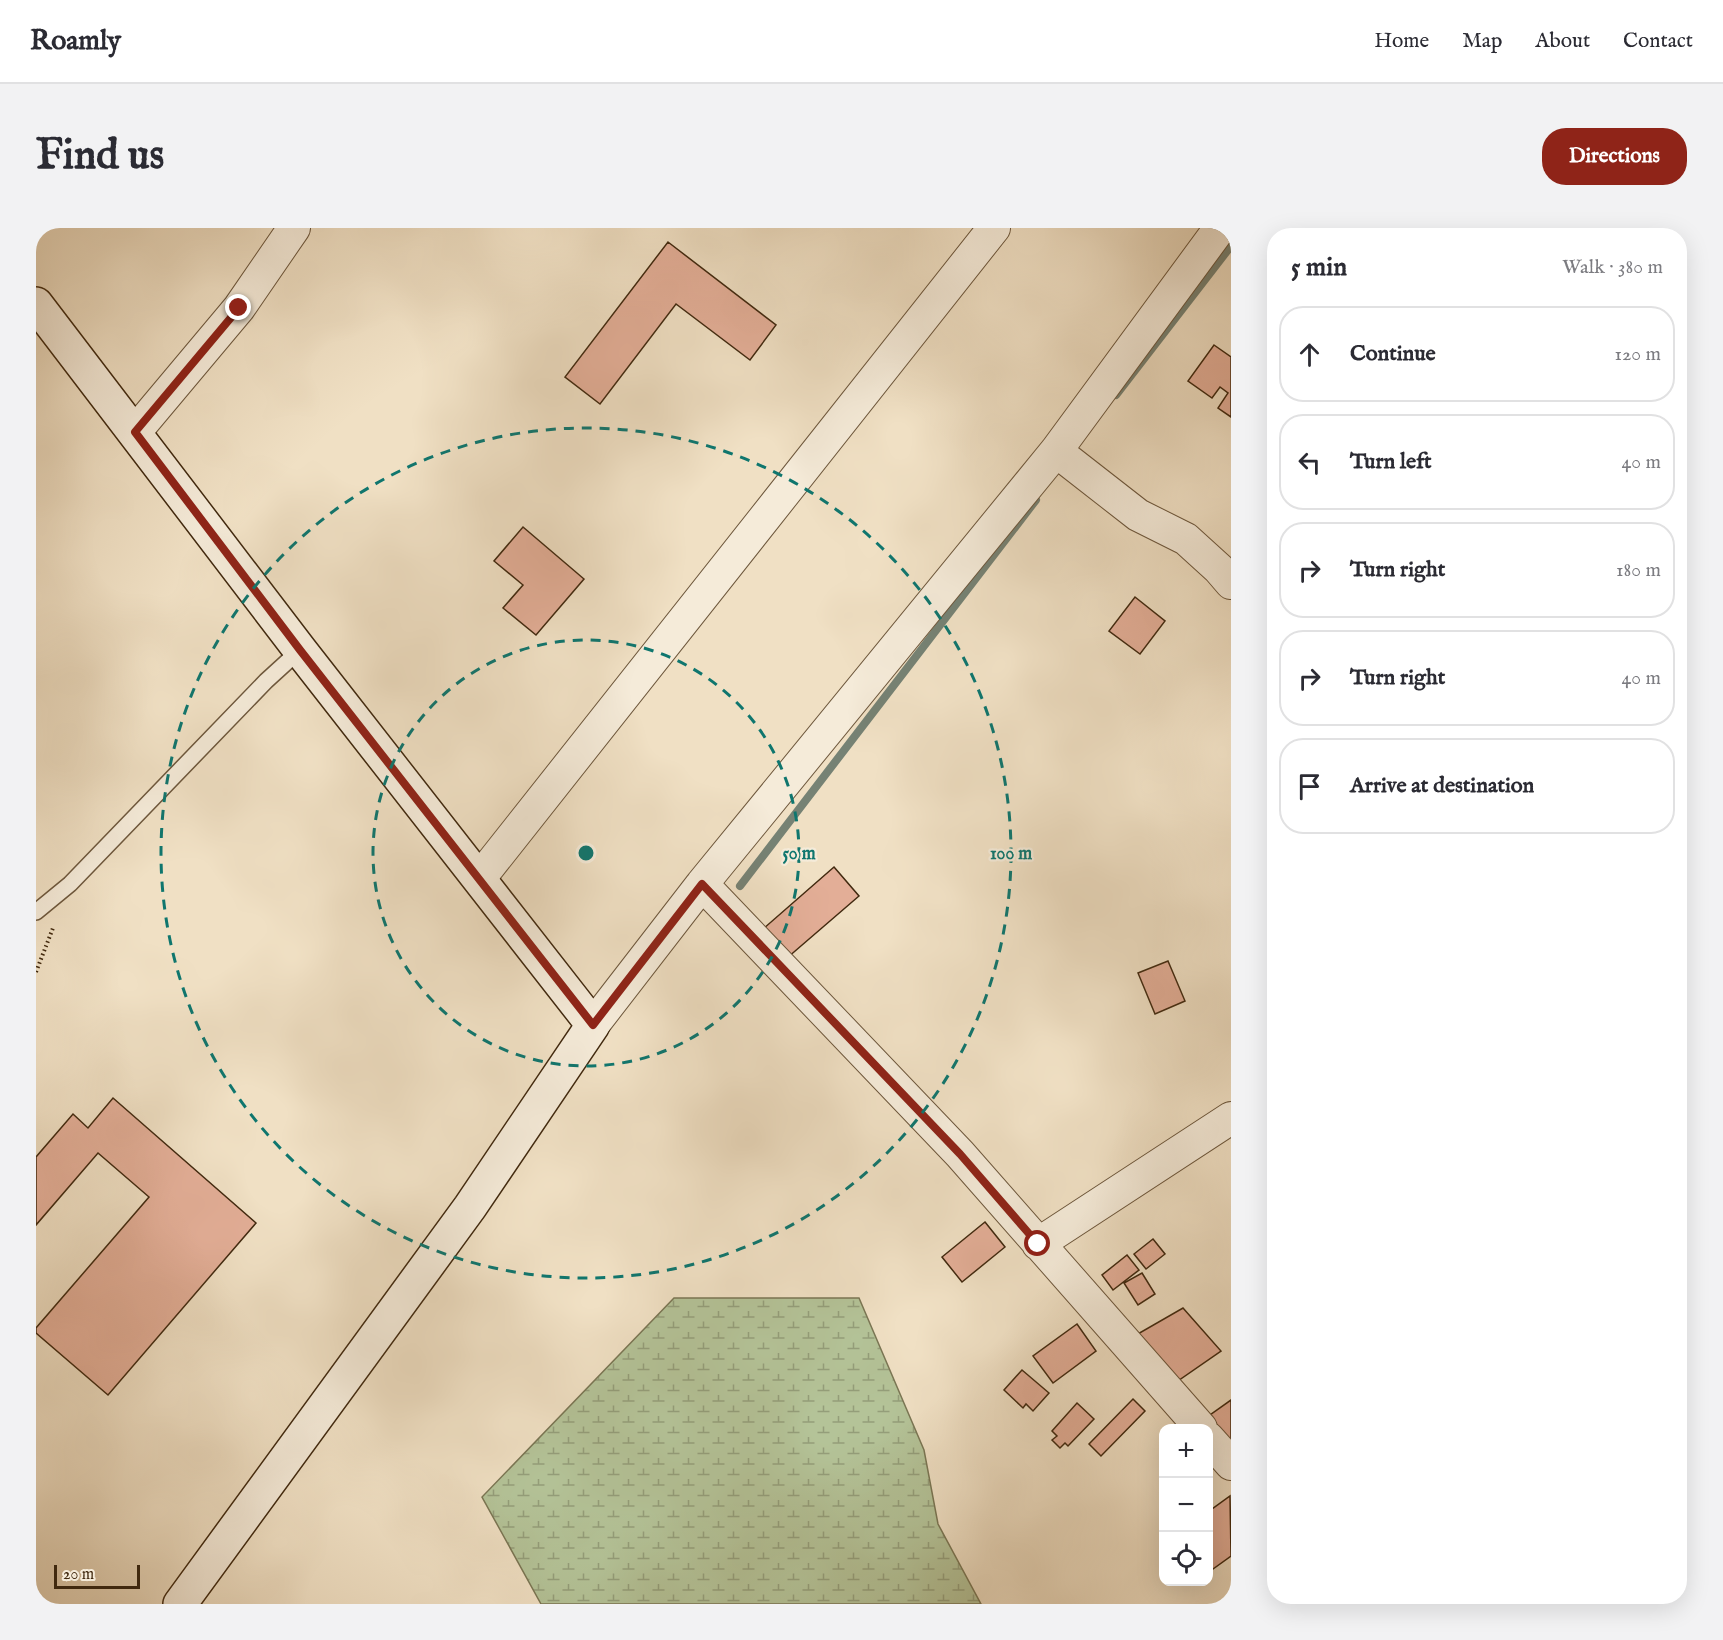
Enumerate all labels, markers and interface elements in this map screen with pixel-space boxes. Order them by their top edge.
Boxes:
text: Roamly [30,24,121,59]
text: Home [1374,28,1429,55]
text: Map [1462,28,1502,55]
text: About [1535,28,1590,55]
text: Contact [1623,28,1693,55]
button: Directions [1542,128,1687,185]
text: Find us [36,130,164,183]
text: 5 min [1291,251,1347,284]
text: Walk · 380 m [1562,255,1663,280]
route end [225,294,251,320]
icon: ahead [1293,338,1326,371]
text: Continue [1350,340,1436,368]
text: 120 m [1615,342,1661,367]
icon: left [1293,446,1326,479]
text: Turn left [1350,448,1432,476]
text: 40 m [1622,450,1661,475]
icon: right [1293,554,1326,587]
text: Turn right [1350,556,1445,584]
text: 180 m [1616,558,1661,583]
icon: right [1293,662,1326,695]
text: Turn right [1350,664,1445,692]
text: 40 m [1622,666,1661,691]
icon: arrive [1293,770,1326,803]
text: Arrive at destination [1350,772,1534,800]
centre of rings [576,843,596,863]
text: 50 m [782,843,816,866]
text: 100 m [990,843,1032,866]
route start [1024,1230,1050,1256]
map controls [1159,1424,1213,1586]
button: + [1159,1424,1213,1478]
button: − [1159,1478,1213,1532]
button: locate [1159,1532,1213,1586]
scale bar [54,1562,140,1590]
text: 20 m [63,1565,94,1585]

